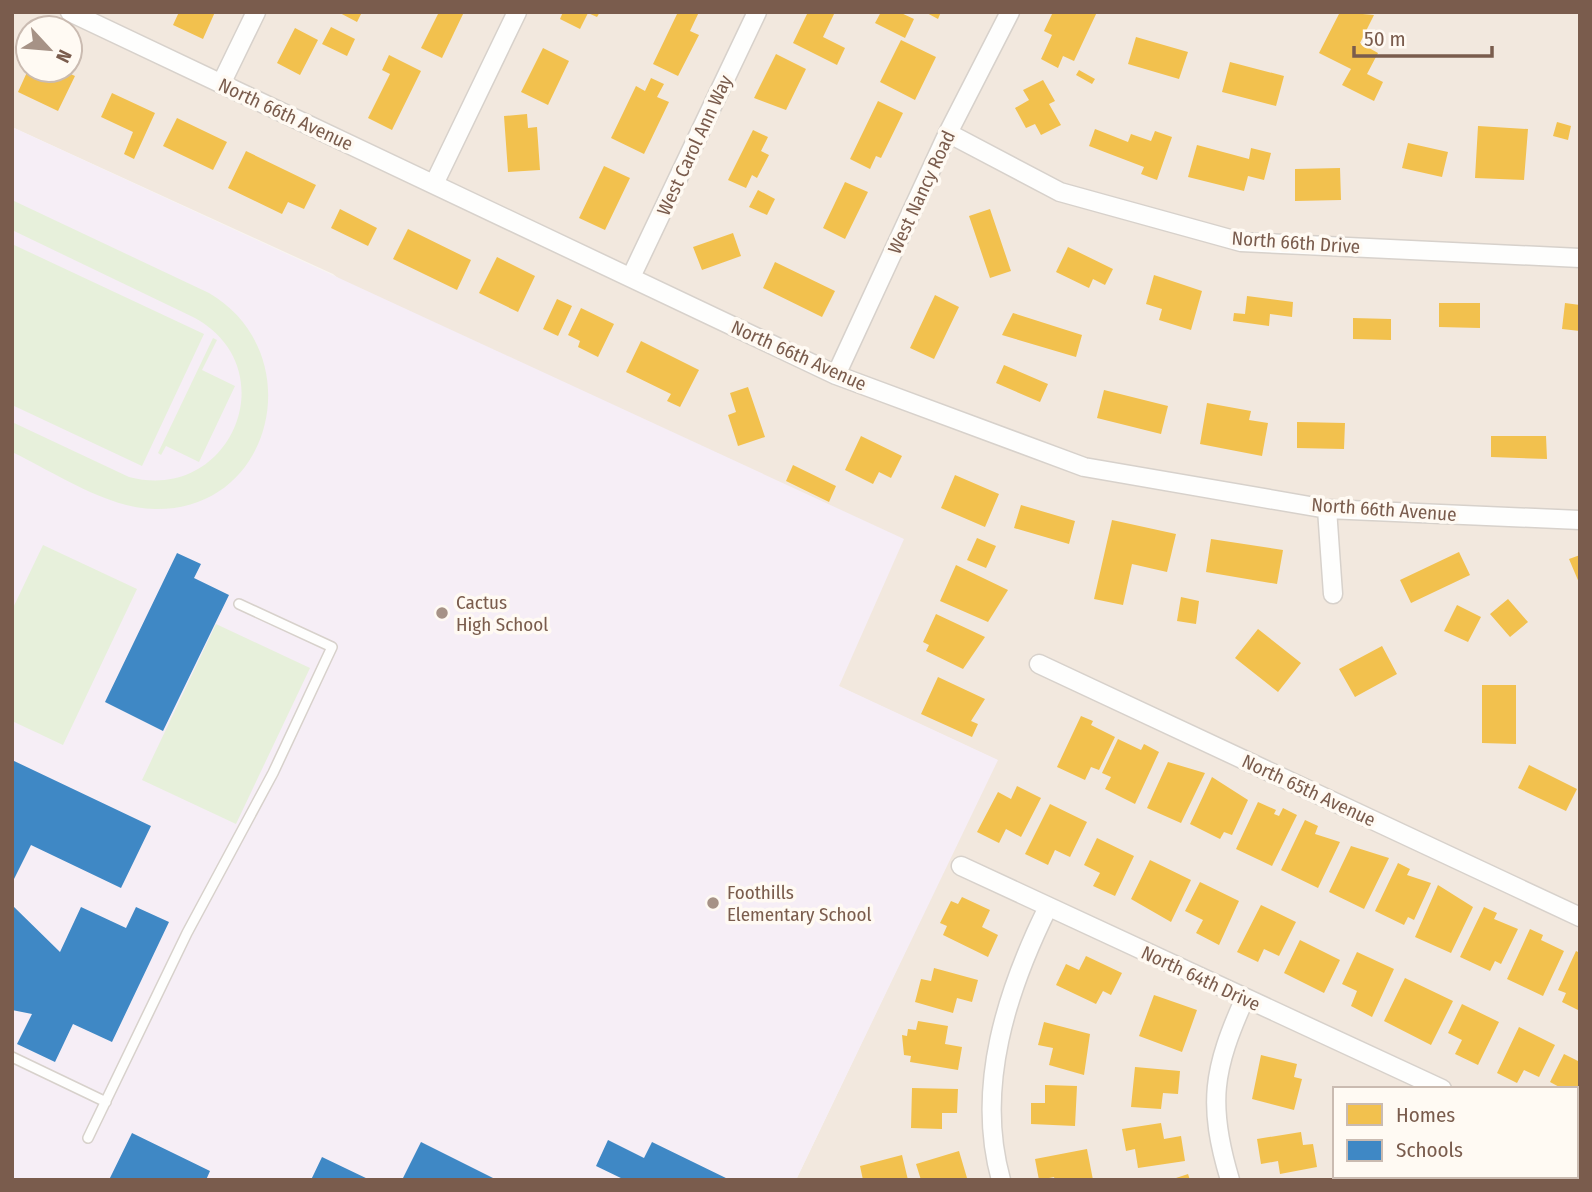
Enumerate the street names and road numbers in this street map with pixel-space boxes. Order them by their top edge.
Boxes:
street label: West Carol Ann Way [652,71,737,219]
street label: North 66th Avenue [215,73,357,156]
street label: West Nancy Road [883,127,960,258]
street label: North 66th Drive [1231,227,1361,258]
street label: North 66th Avenue [728,315,870,396]
street label: North 66th Avenue [1311,493,1457,526]
street label: North 65th Avenue [1238,749,1379,831]
street label: North 64th Drive [1138,941,1264,1016]

